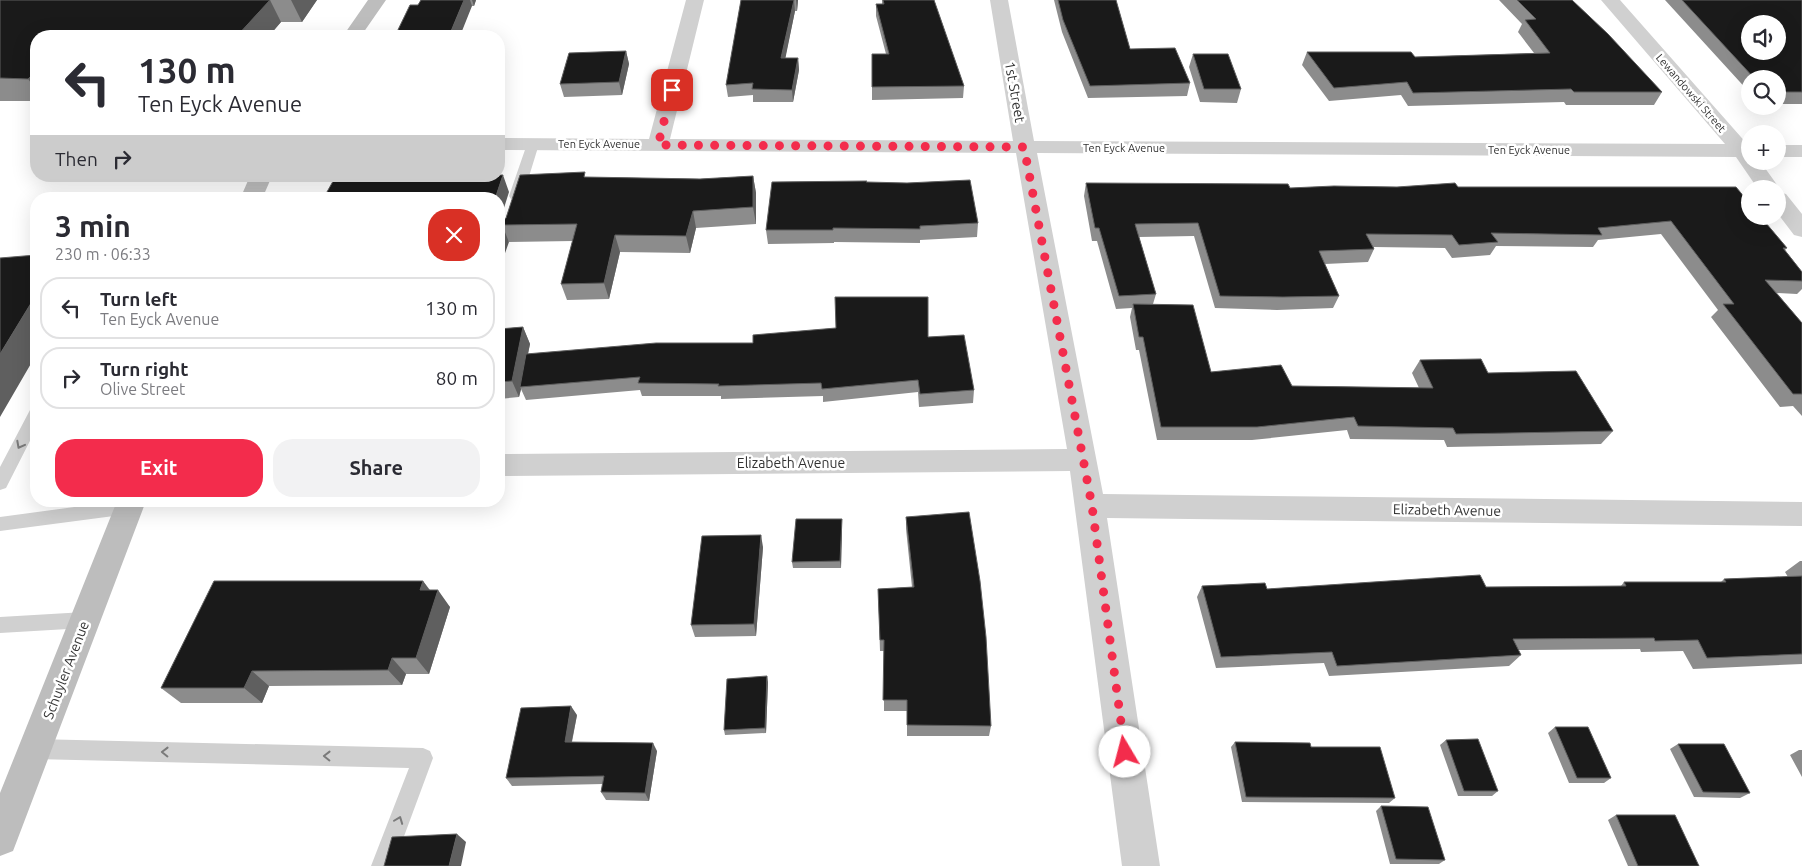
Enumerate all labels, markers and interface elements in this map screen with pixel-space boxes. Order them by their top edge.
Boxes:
map controls [1741,15,1786,225]
button: sound [1741,15,1786,60]
icon: left [55,50,120,115]
text: 130 m [138,50,236,90]
street label: Lewandowski Street [1654,51,1729,135]
street label: 1st Street [1002,60,1028,124]
pin [651,69,693,111]
button: search [1741,70,1786,115]
icon: arrive [658,76,686,104]
text: Ten Eyck Avenue [138,91,302,116]
button: + [1741,125,1786,170]
street label: Ten Eyck Avenue [558,138,640,150]
street label: Ten Eyck Avenue [1083,142,1165,154]
street label: Ten Eyck Avenue [1488,144,1570,156]
icon: right [108,145,136,173]
text: Then [55,148,98,170]
button: − [1741,180,1786,225]
text: 3 min [55,209,131,243]
button: close [428,209,480,261]
text: 230 m · 06:33 [55,245,151,263]
text: Turn left [100,288,178,310]
icon: left [57,294,85,322]
text: 130 m [425,297,478,319]
text: Ten Eyck Avenue [100,310,219,328]
text: Turn right [100,358,188,380]
icon: right [57,364,85,392]
text: 80 m [436,367,478,389]
text: Olive Street [100,380,185,398]
button: Exit [55,439,263,497]
button: Share [273,439,480,497]
one-way arrow [16,440,26,449]
street label: Elizabeth Avenue [737,455,845,471]
street label: Elizabeth Avenue [1393,501,1501,519]
street label: Schuyler Avenue [40,619,92,721]
position arrow [1098,725,1150,777]
one-way arrow [160,747,168,757]
one-way arrow [323,751,330,761]
one-way arrow [393,817,403,825]

